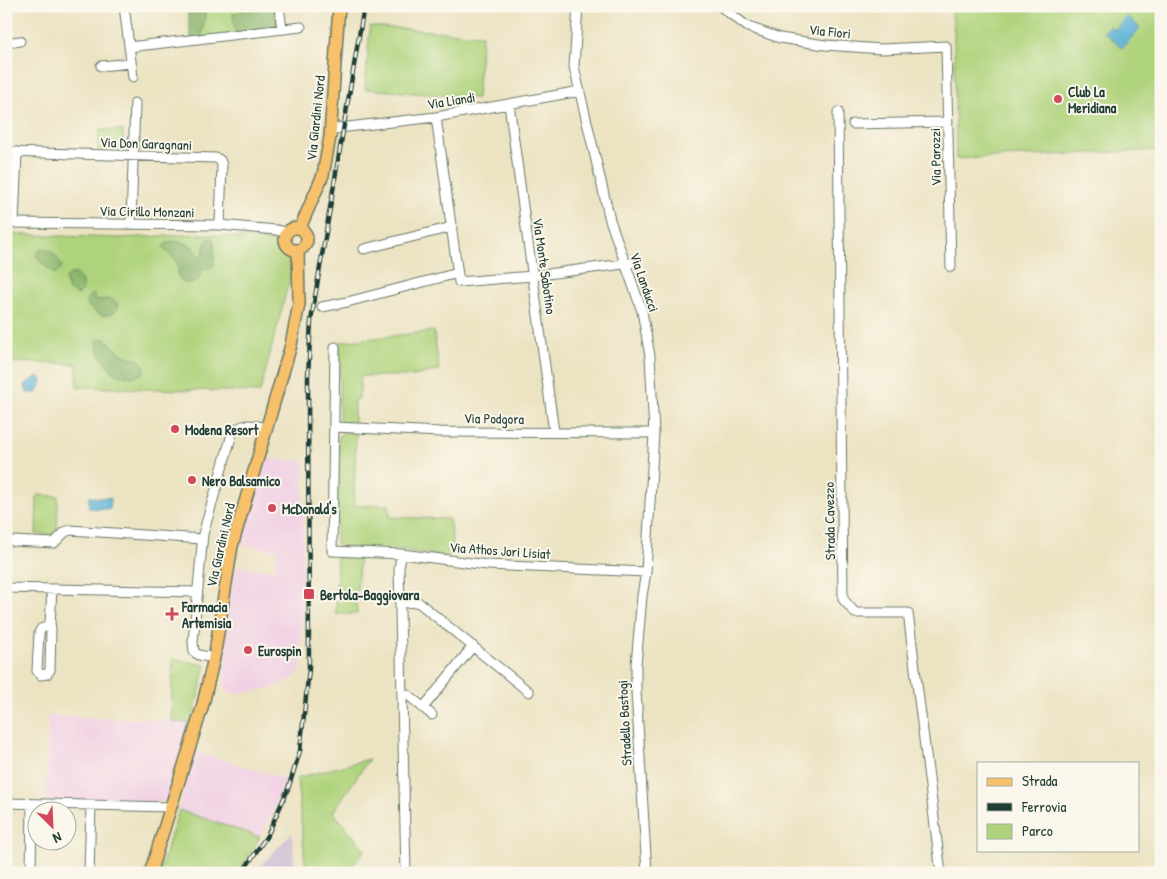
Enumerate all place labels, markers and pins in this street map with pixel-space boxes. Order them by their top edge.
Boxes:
place label: Club La Meridiana [1068,82,1117,117]
marker: Club La Meridiana [1052,93,1064,105]
place label: Modena Resort [185,420,259,439]
marker: Modena Resort [169,423,181,435]
place label: Nero Balsamico [202,471,281,490]
marker: Nero Balsamico [186,474,198,486]
place label: McDonald's [282,499,337,518]
marker: McDonald's [266,502,278,514]
place label: Bertola-Baggiovara [320,585,420,606]
marker: Bertola-Baggiovara [302,587,316,601]
place label: Farmacia Artemisia [181,597,232,632]
marker: Farmacia Artemisia [166,608,178,620]
place label: Eurospin [258,641,302,662]
marker: Eurospin [242,644,254,656]

